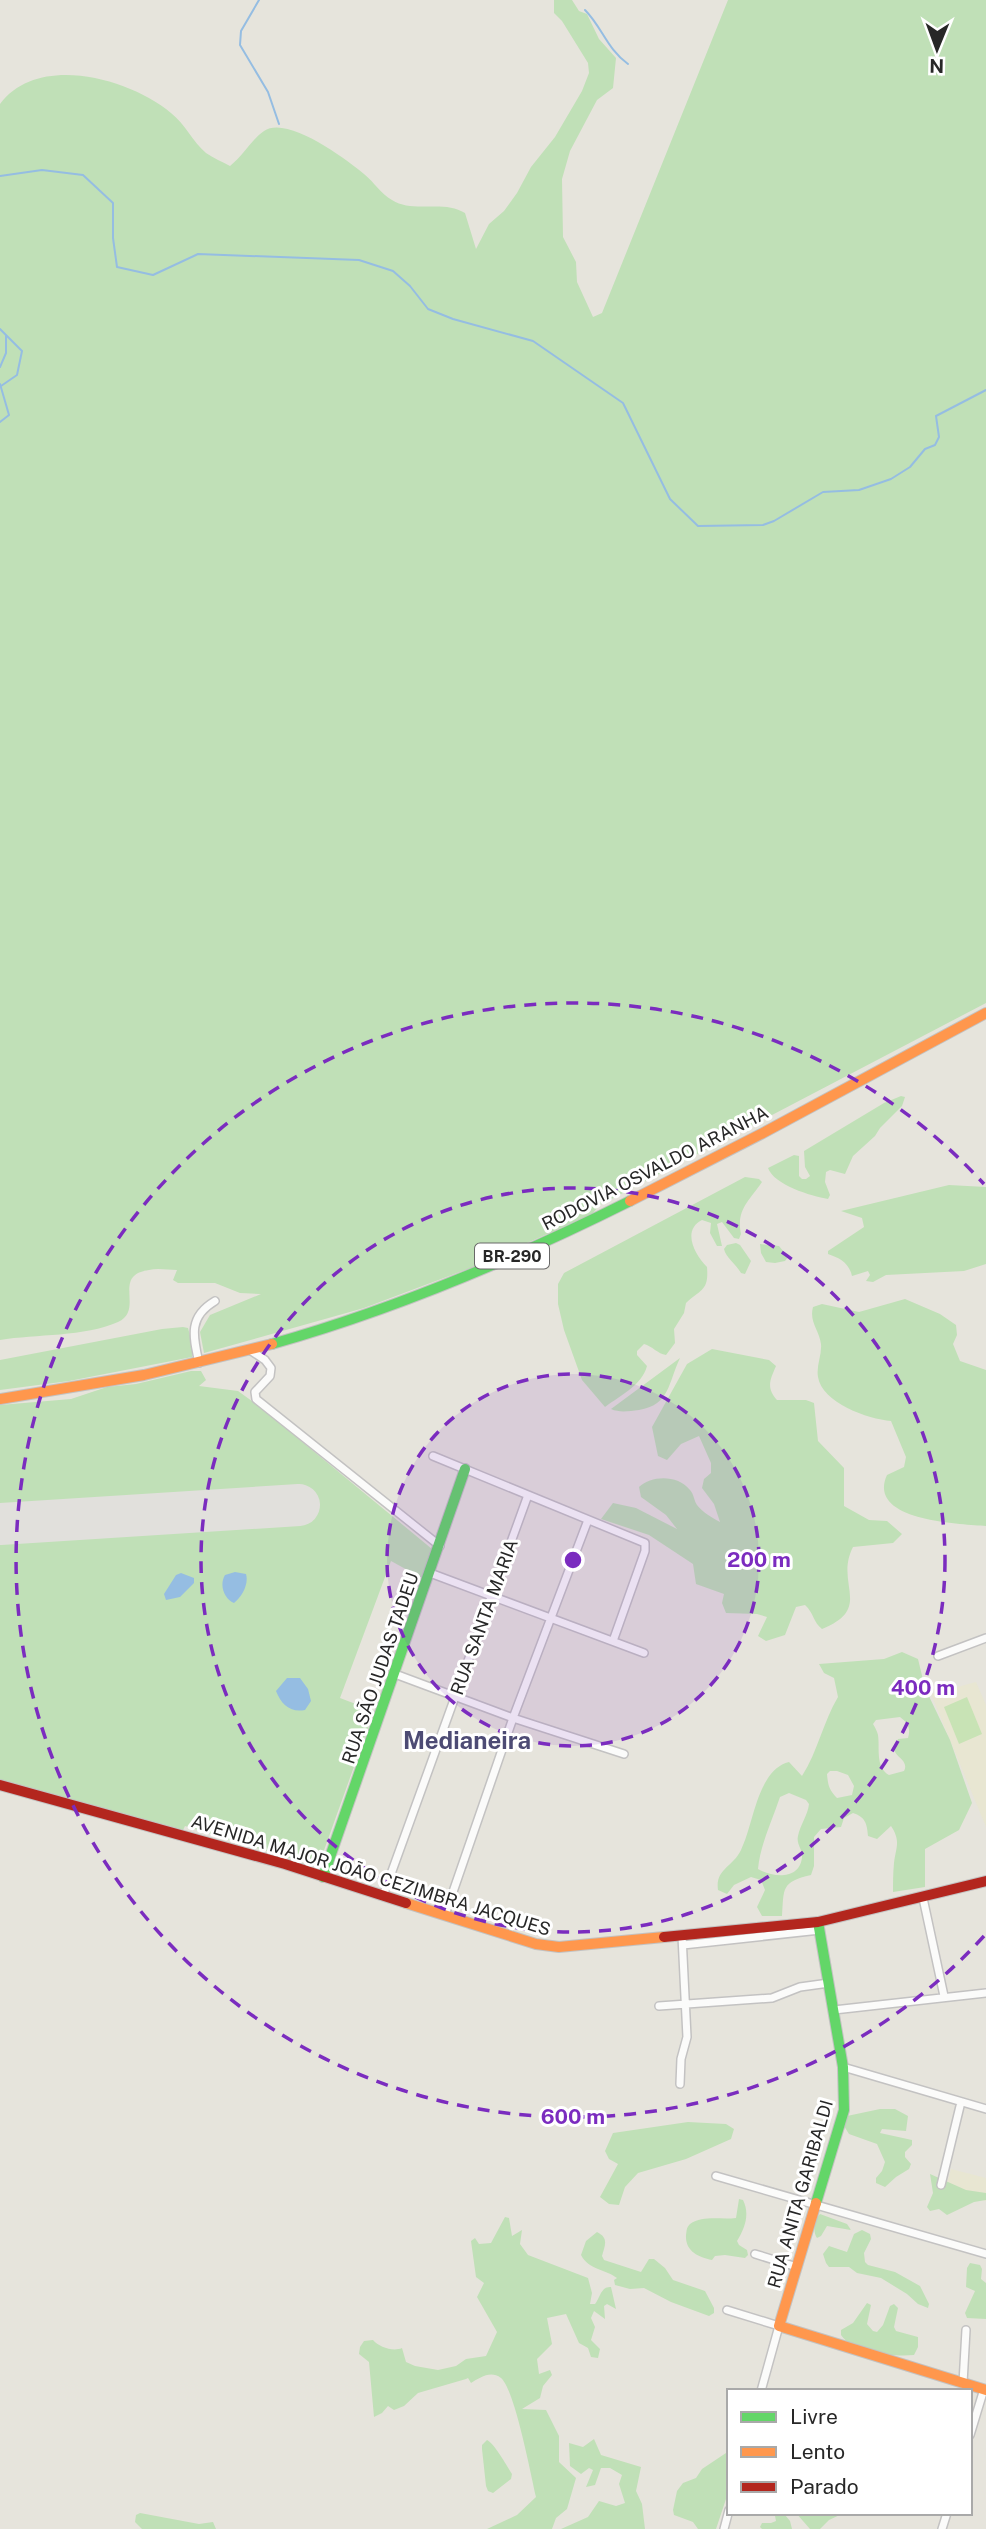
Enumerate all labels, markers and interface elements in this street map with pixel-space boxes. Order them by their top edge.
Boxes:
north arrow [902,14,972,84]
text: N [929,55,944,77]
street label: RODOVIA OSVALDO ARANHA [538,1102,772,1234]
road number: BR-290 [475,1244,549,1268]
street label: RUA SANTA MARIA [446,1536,522,1698]
text: 200 m [727,1547,791,1572]
centre of rings [561,1548,585,1572]
street label: RUA SÃO JUDAS TADEU [336,1569,423,1767]
text: 400 m [891,1675,955,1700]
district label: Medianeira [403,1726,531,1754]
street label: AVENIDA MAJOR JOÃO CEZIMBRA JACQUES [189,1809,553,1940]
street label: RUA ANITA GARIBALDI [763,2098,837,2290]
text: 600 m [541,2104,605,2129]
legend [727,2389,972,2515]
text: Livre [790,2404,838,2429]
text: Lento [790,2439,845,2464]
text: Parado [790,2474,859,2499]

